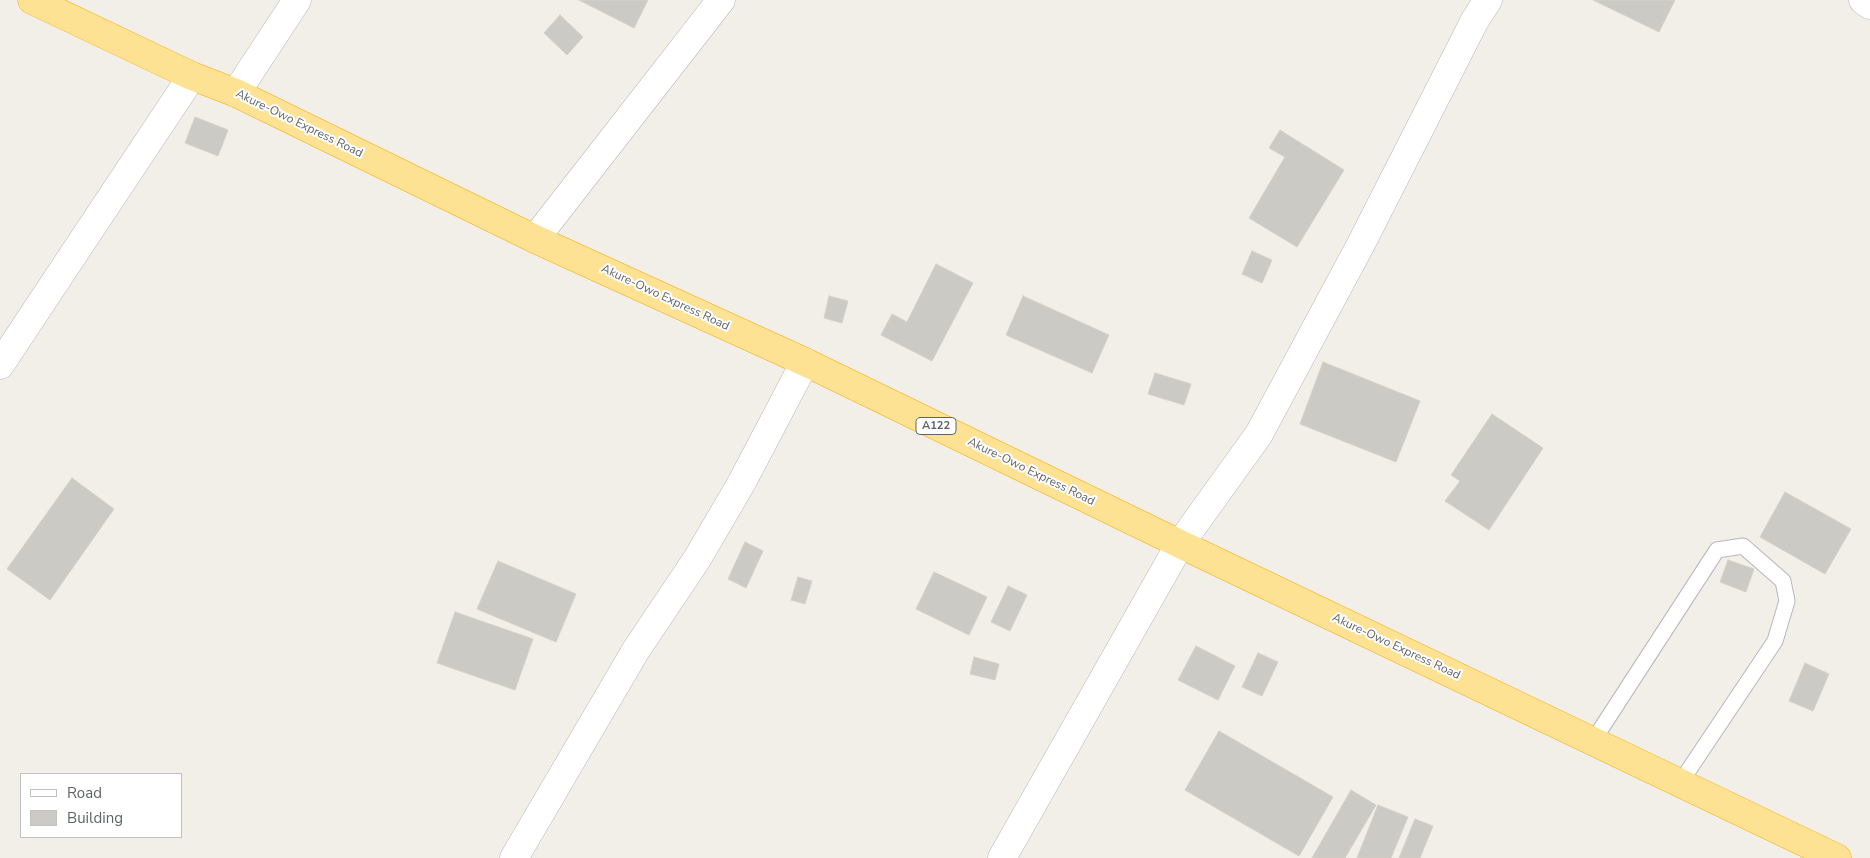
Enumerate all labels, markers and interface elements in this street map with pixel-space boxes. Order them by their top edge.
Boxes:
street label: Akure-Owo Express Road [233,87,365,161]
street label: Akure-Owo Express Road [599,262,731,334]
road number: A122 [916,418,956,434]
street label: Akure-Owo Express Road [965,435,1097,509]
street label: Akure-Owo Express Road [1330,611,1462,683]
legend [20,773,182,838]
text: Road [67,783,102,803]
text: Building [67,808,123,828]

